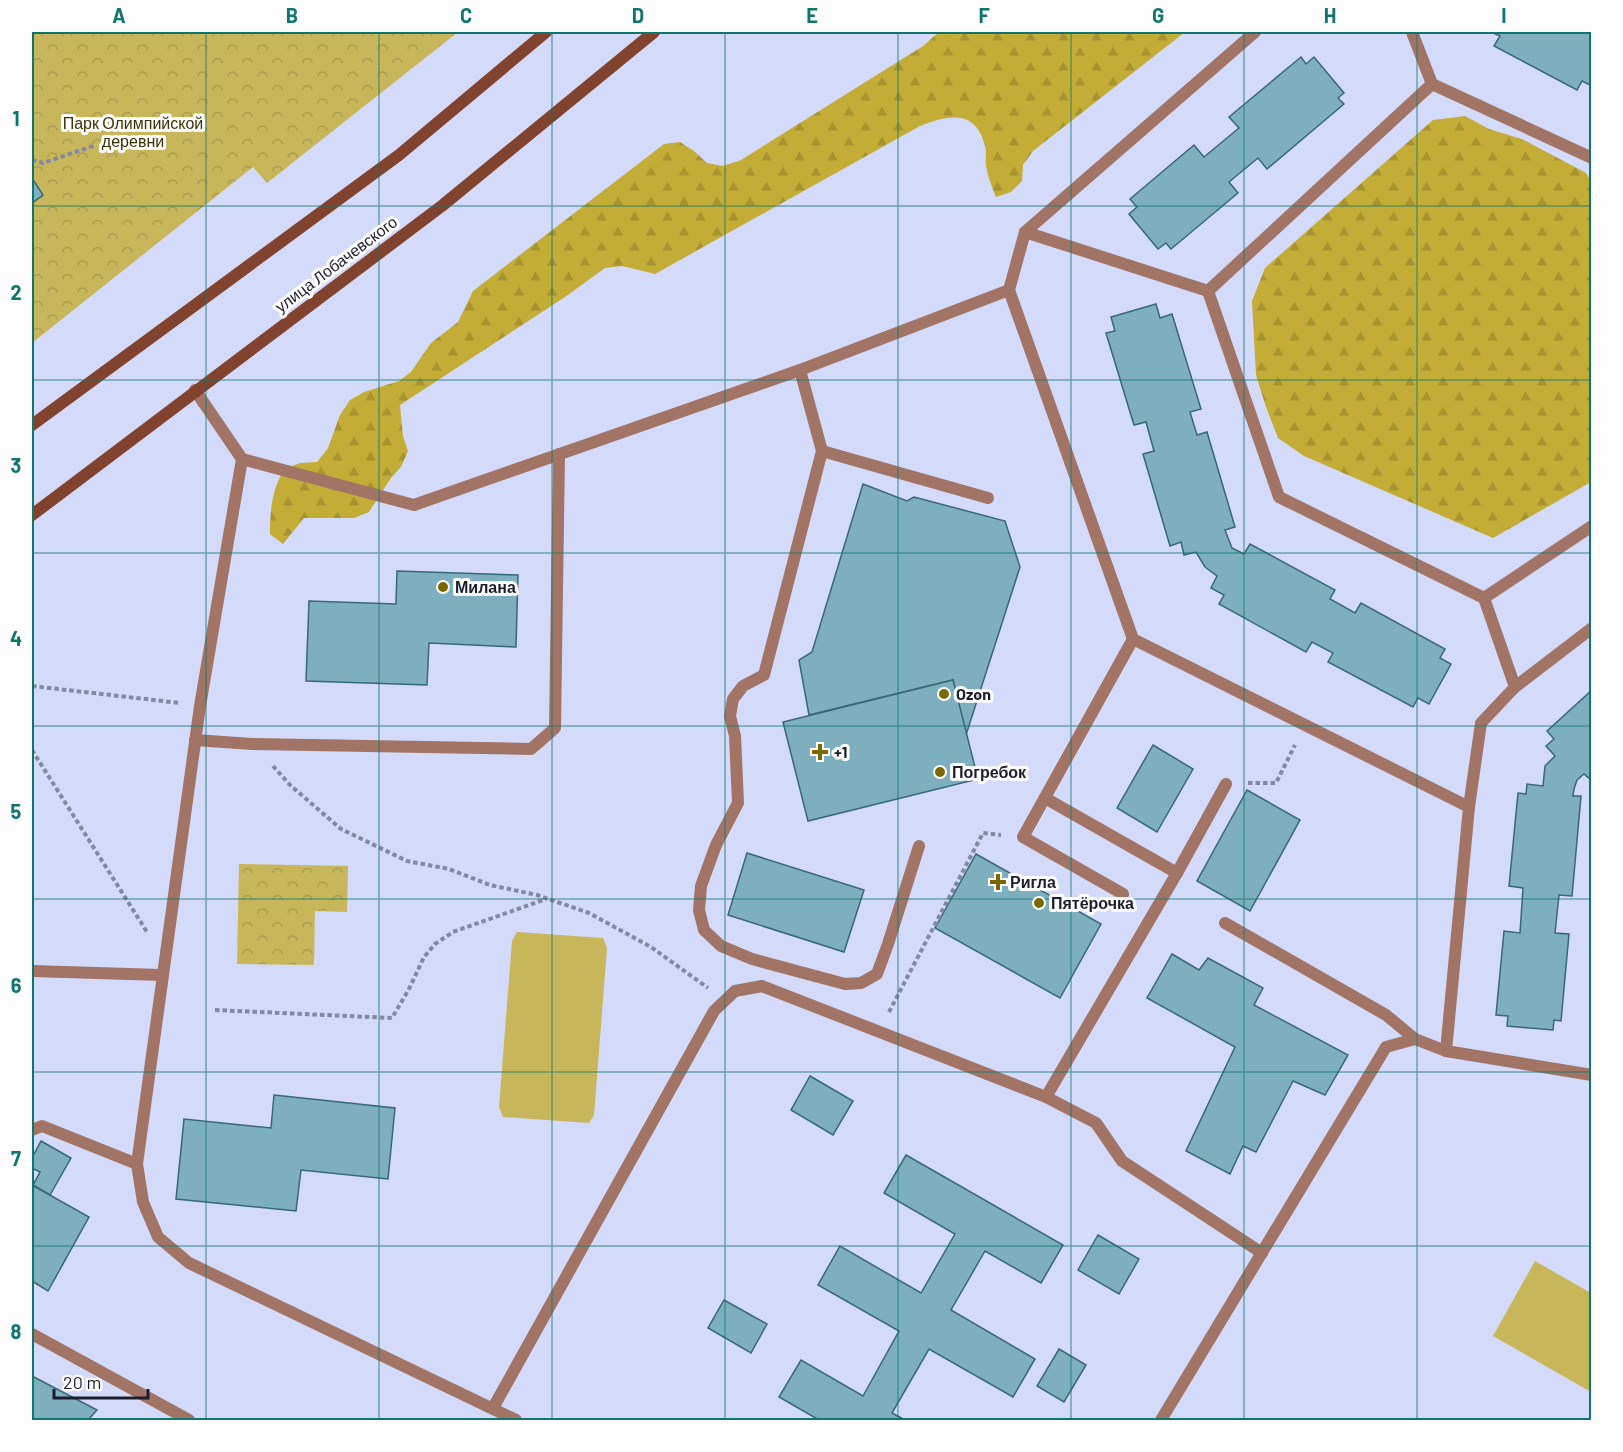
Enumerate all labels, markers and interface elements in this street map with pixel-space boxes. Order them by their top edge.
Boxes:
text: A [112,3,126,27]
text: B [286,3,298,27]
text: C [460,3,472,27]
text: D [632,3,644,27]
text: E [806,3,818,27]
text: F [978,3,990,27]
text: G [1152,3,1164,27]
text: H [1324,3,1336,27]
text: I [1501,3,1507,27]
text: 1 [12,106,20,130]
park label: Парк Олимпийской деревни [63,113,203,150]
street label: улица Лобачевского [271,211,401,316]
text: 2 [10,280,22,304]
text: 3 [11,453,21,477]
place label: Милана [455,577,516,596]
marker: Милана [436,580,450,594]
text: 4 [10,626,22,650]
place label: Ozon [956,684,991,703]
marker: Ozon [937,687,951,701]
place label: +1 [834,742,847,761]
marker: +1 [811,743,829,761]
place label: Погребок [952,762,1027,781]
marker: Погребок [933,765,947,779]
text: 5 [11,799,22,823]
place label: Ригла [1010,872,1056,891]
marker: Ригла [991,875,1005,889]
place label: Пятёрочка [1051,893,1134,912]
marker: Пятёрочка [1032,896,1046,910]
text: 6 [11,973,22,997]
text: 7 [11,1146,21,1170]
text: 8 [11,1319,22,1343]
scale bar [54,1362,148,1400]
text: 20 m [63,1371,101,1393]

